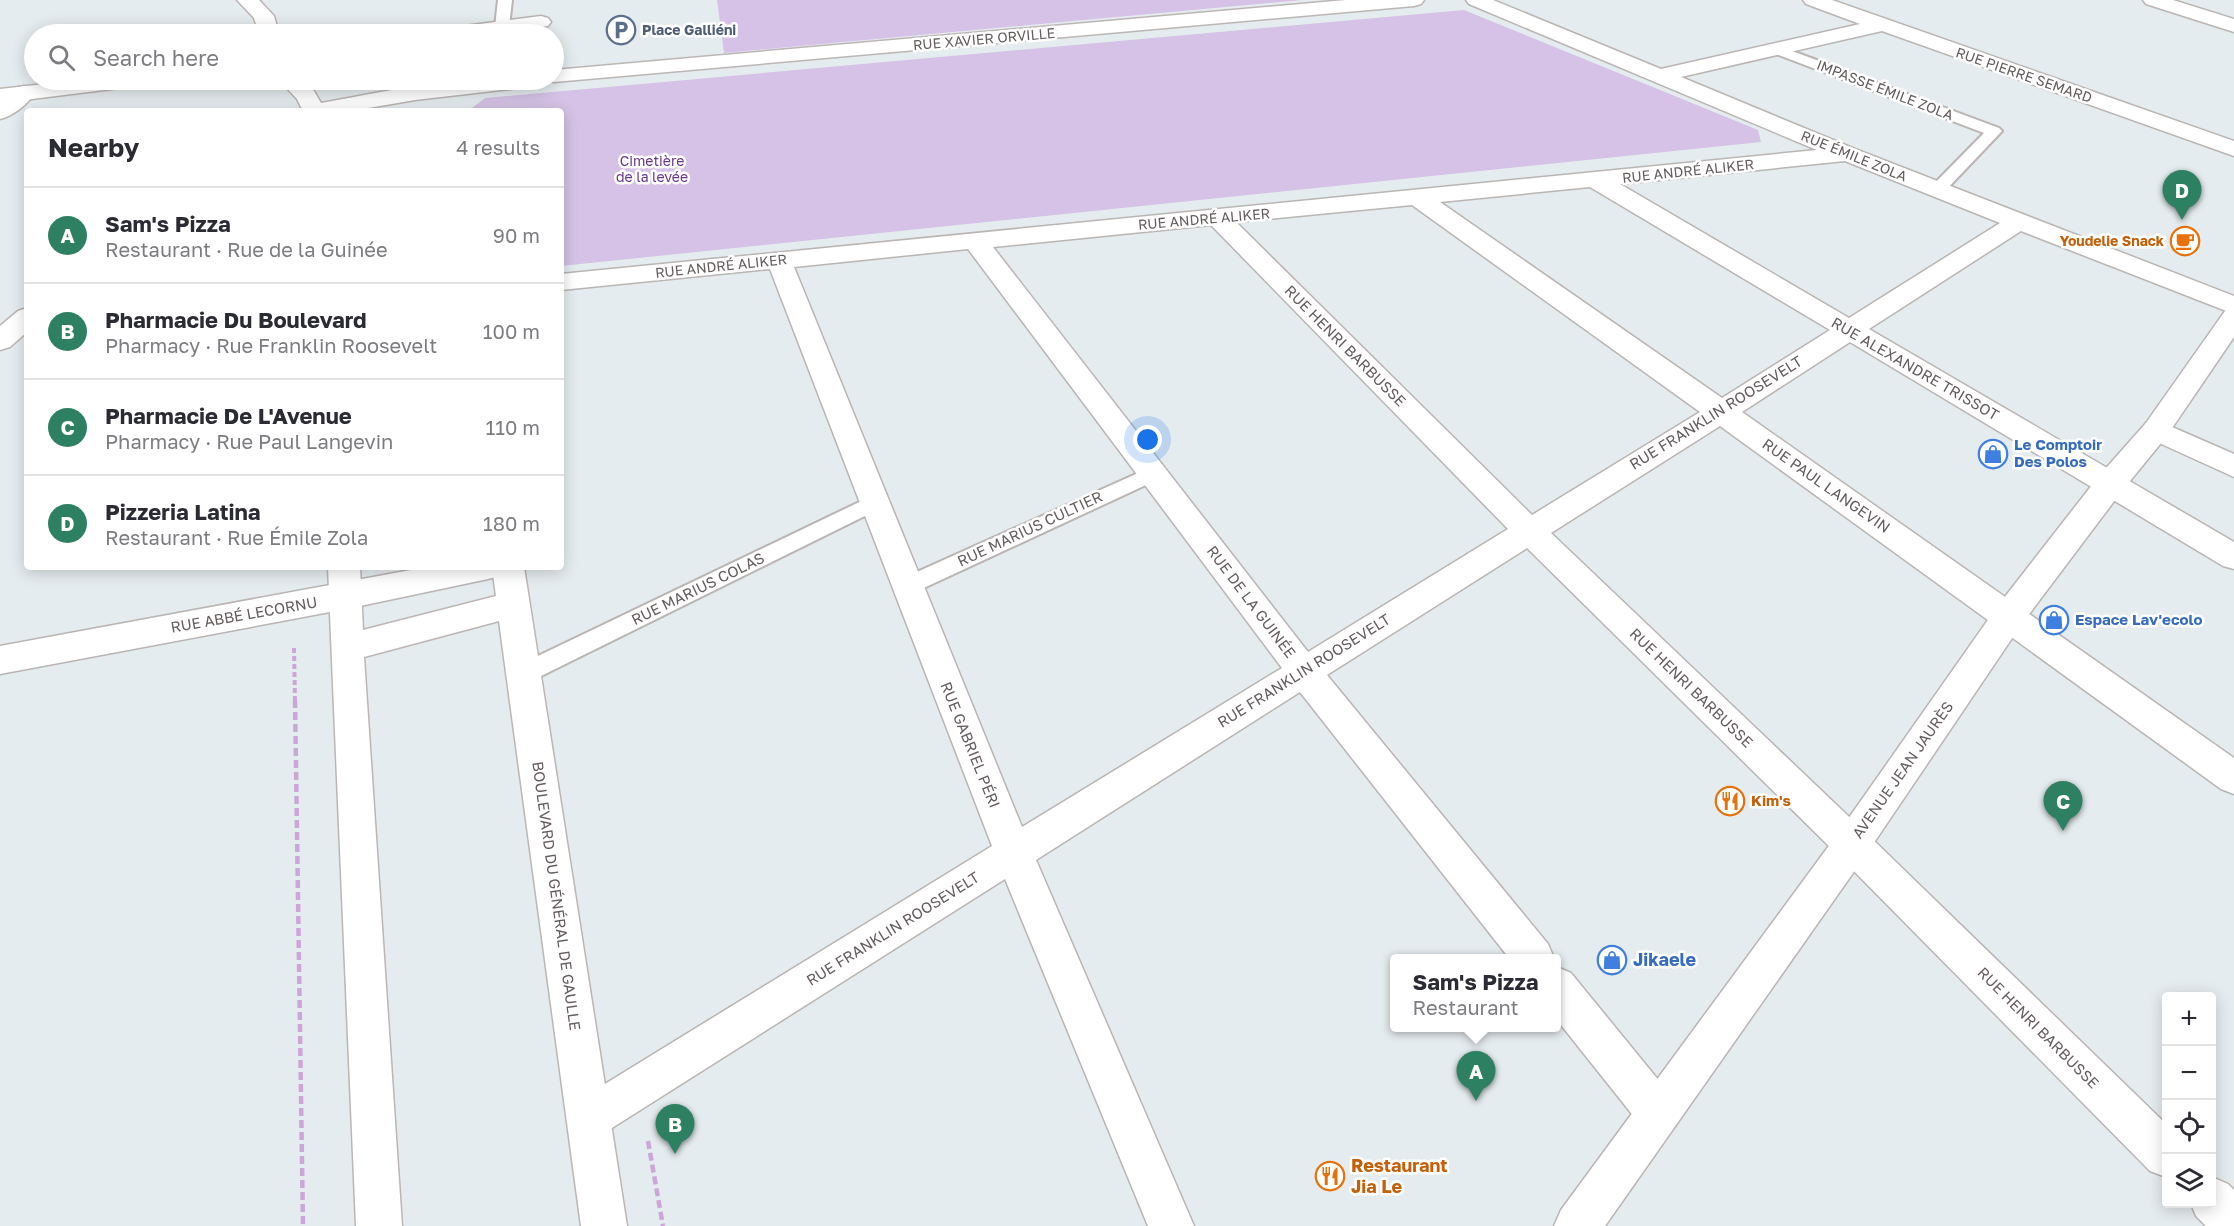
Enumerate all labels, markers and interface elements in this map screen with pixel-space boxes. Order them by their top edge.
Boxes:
parking icon: Place Galliéni [605,14,637,46]
place label: Place Galliéni [642,21,736,38]
search box [24,24,564,90]
street label: RUE XAVIER ORVILLE [912,24,1056,53]
icon: search [45,41,78,74]
street label: RUE PIERRE SEMARD [1954,43,2095,106]
text: Search here [93,44,219,71]
street label: IMPASSE ÉMILE ZOLA [1814,56,1957,124]
street label: RUE ÉMILE ZOLA [1799,126,1910,185]
text: Nearby [48,132,139,163]
text: 4 results [456,135,540,159]
park label: Cimetière de la levée [616,152,688,185]
street label: RUE ANDRÉ ALIKER [1621,155,1755,186]
pin: D [2162,170,2202,220]
street label: RUE ANDRÉ ALIKER [1137,204,1271,233]
text: Sam's Pizza [105,210,231,237]
text: A [60,223,75,247]
text: 90 m [493,223,540,247]
cafe icon: Youdelie Snack [2169,225,2201,257]
place label: Youdelie Snack [2059,232,2164,249]
text: Restaurant · Rue de la Guinée [105,237,388,261]
street label: RUE ANDRÉ ALIKER [654,250,788,281]
street label: RUE HENRI BARBUSSE [1281,281,1410,410]
text: Pharmacie Du Boulevard [105,306,366,333]
street label: RUE ALEXANDRE TRISSOT [1829,313,2002,424]
text: B [60,319,75,343]
text: 100 m [483,319,540,343]
text: Pharmacy · Rue Franklin Roosevelt [105,333,437,357]
street label: RUE FRANKLIN ROOSEVELT [1626,351,1805,473]
text: Pharmacie De L'Avenue [105,402,352,429]
text: C [60,415,75,439]
text: 110 m [486,415,540,439]
your location [1133,425,1162,454]
text: Pharmacy · Rue Paul Langevin [105,429,393,453]
street label: RUE PAUL LANGEVIN [1759,434,1894,536]
place label: Le Comptoir Des Polos [2014,435,2102,470]
shop icon: Le Comptoir Des Polos [1977,438,2009,470]
street label: RUE MARIUS CULTIER [954,487,1105,570]
text: Pizzeria Latina [105,498,261,525]
text: D [60,511,75,535]
text: 180 m [483,511,540,535]
text: Restaurant · Rue Émile Zola [105,525,368,549]
street label: RUE DE LA GUINÉE [1204,542,1300,661]
street label: RUE MARIUS COLAS [628,548,767,628]
street label: RUE ABBÉ LECORNU [169,592,318,636]
shop icon: Espace Lav'ecolo [2038,604,2070,636]
street label: RUE FRANKLIN ROOSEVELT [1214,609,1393,731]
place label: Espace Lav'ecolo [2075,610,2202,628]
street label: RUE HENRI BARBUSSE [1627,624,1757,751]
street label: RUE GABRIEL PÉRI [937,679,1004,810]
street label: AVENUE JEAN JAURÈS [1848,697,1956,841]
street label: BOULEVARD DU GÉNÉRAL DE GAULLE [529,760,585,1032]
pin: C [2044,782,2082,831]
restaurant icon: Kim's [1714,785,1746,817]
place label: Kim's [1751,791,1791,809]
street label: RUE FRANKLIN ROOSEVELT [803,867,982,989]
shop icon: Jikaele [1596,944,1628,976]
place label: Jikaele [1633,948,1696,970]
popup [1390,954,1561,1032]
street label: RUE HENRI BARBUSSE [1974,963,2103,1092]
text: Sam's Pizza [1413,968,1538,995]
map controls [2162,992,2216,1208]
button: + [2162,992,2216,1046]
text: Restaurant [1413,995,1519,1019]
button: − [2162,1046,2216,1100]
pin: A [1456,1052,1496,1101]
button: locate [2162,1100,2216,1154]
pin: B [656,1104,694,1154]
place label: Restaurant Jia Le [1351,1154,1447,1197]
button: layers [2162,1154,2216,1208]
restaurant icon: Restaurant Jia Le [1314,1160,1346,1192]

